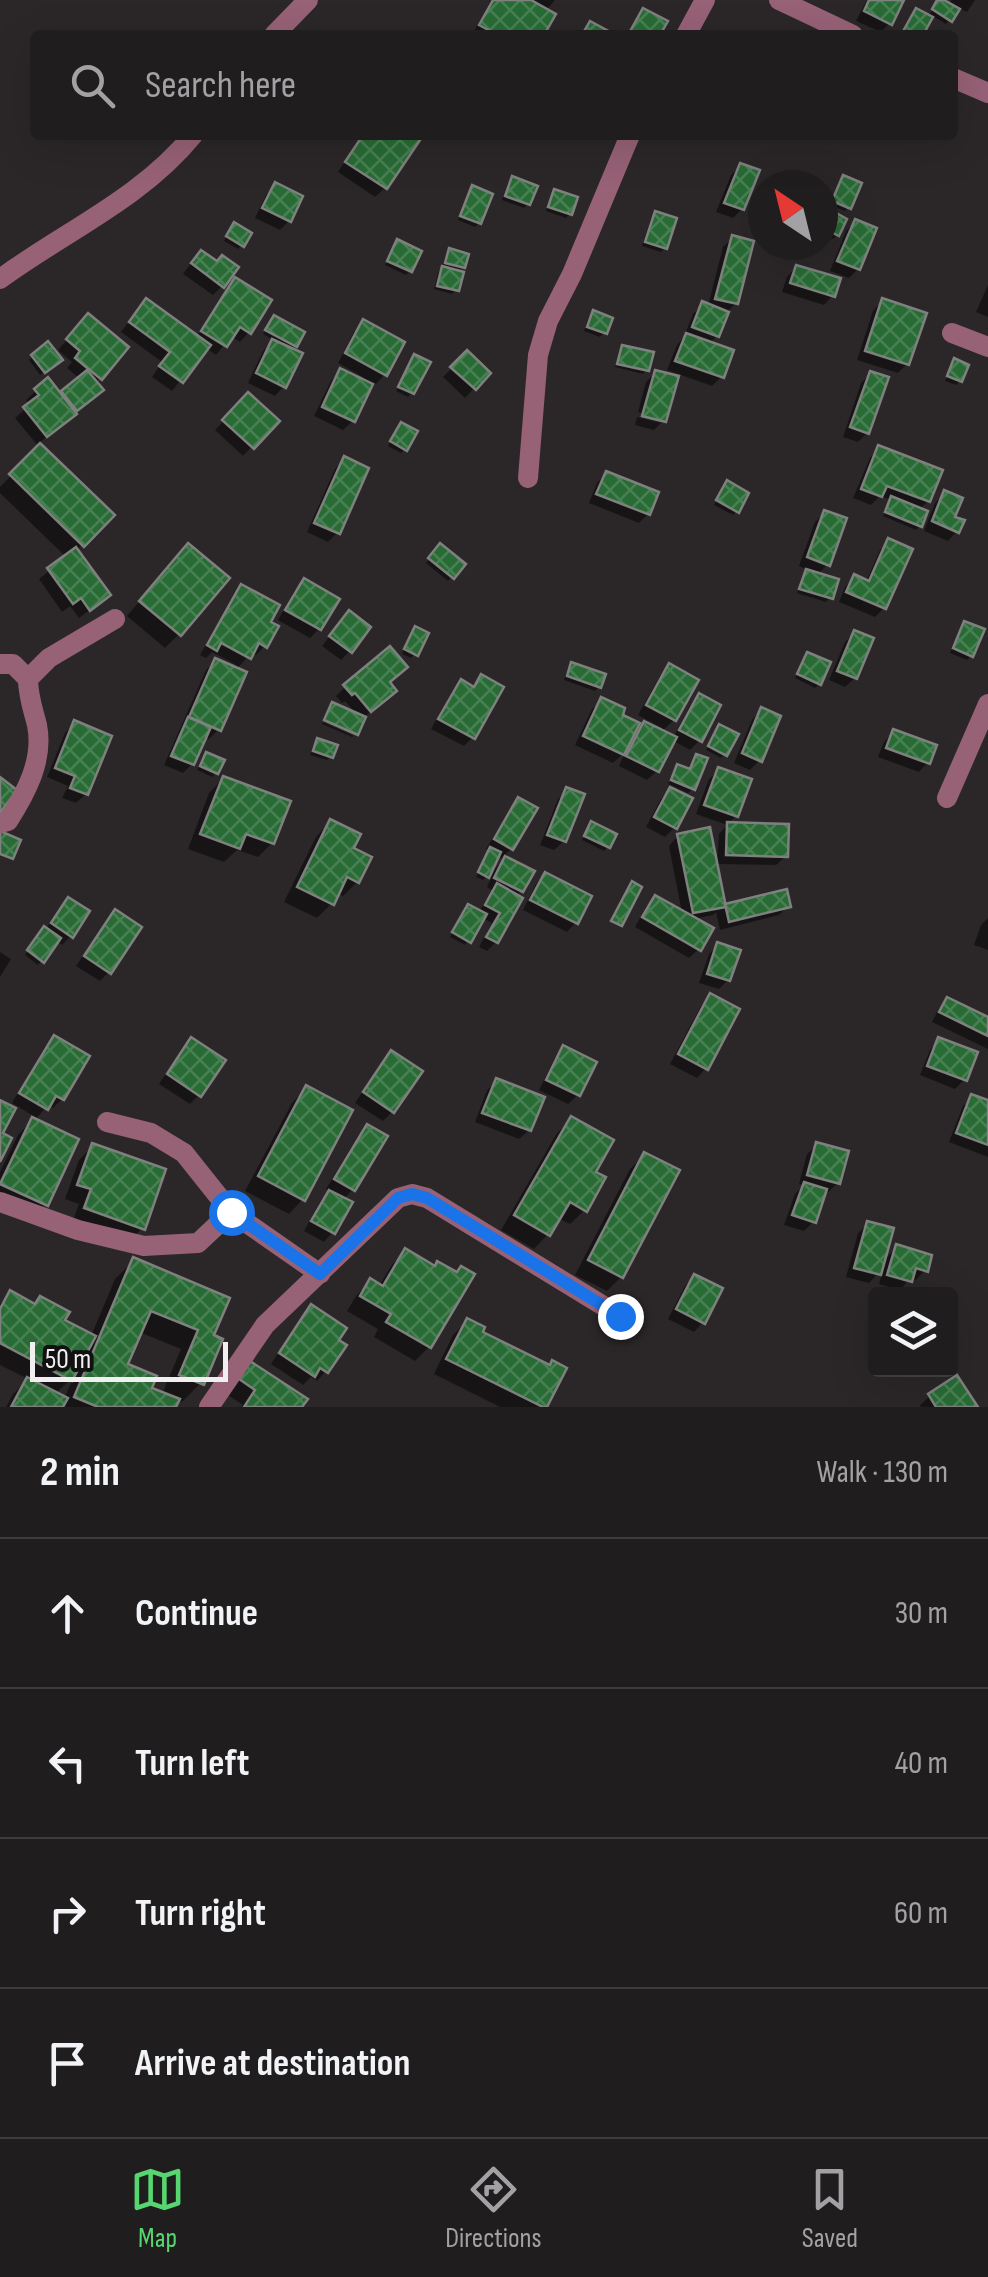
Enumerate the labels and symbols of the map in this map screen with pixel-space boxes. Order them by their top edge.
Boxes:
north arrow [748,170,838,260]
route start [209,1190,255,1236]
route end [598,1294,644,1340]
scale bar [30,1337,228,1382]

